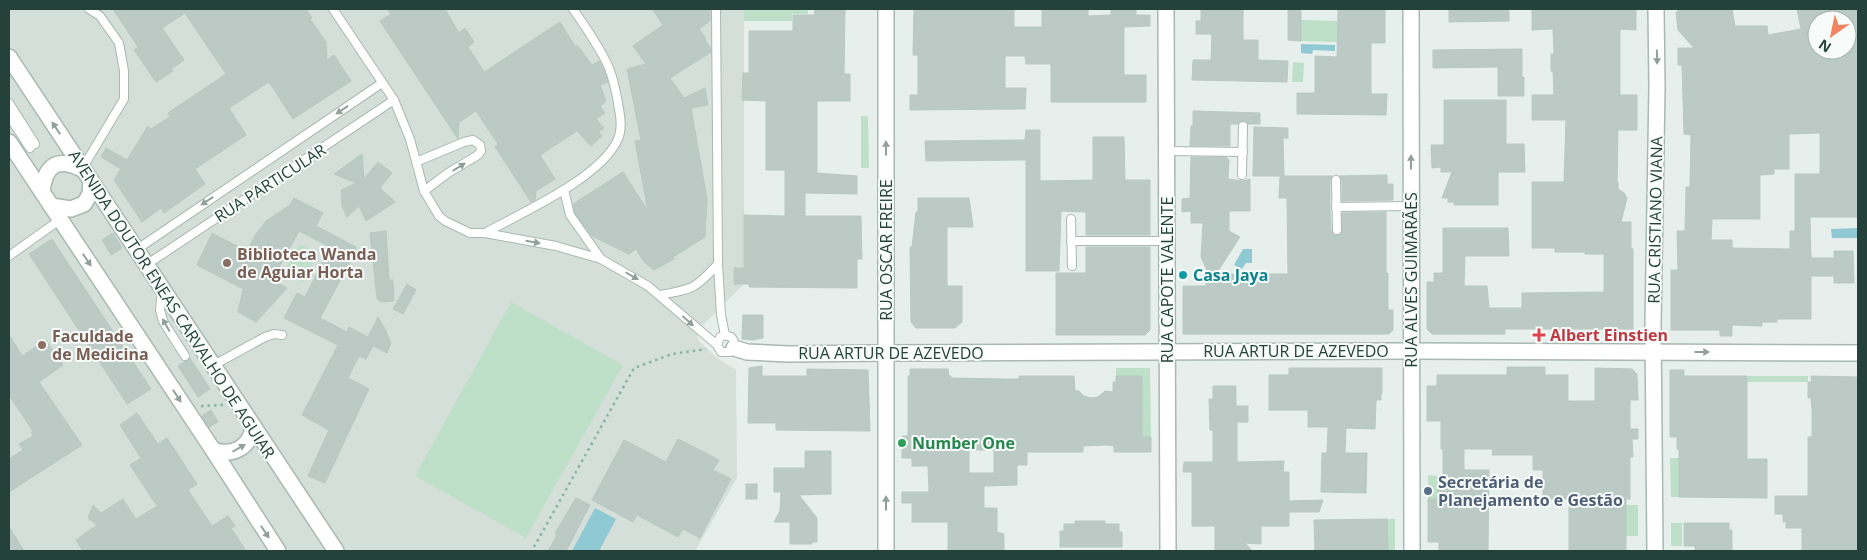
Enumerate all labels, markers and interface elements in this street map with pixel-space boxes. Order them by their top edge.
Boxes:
north arrow [1807,10,1857,60]
text: N [1815,35,1835,57]
one-way arrow [1653,50,1661,66]
one-way arrow [335,105,349,115]
one-way arrow [51,122,61,135]
street label: RUA CRISTIANO VIANA [1643,135,1667,304]
street label: RUA PARTICULAR [210,139,330,227]
one-way arrow [882,139,890,155]
street label: AVENIDA DOUTOR ENEAS CARVALHO DE AGUIAR [64,145,280,463]
one-way arrow [1407,154,1415,170]
one-way arrow [452,162,465,171]
street label: RUA OSCAR FREIRE [875,179,897,321]
street label: RUA ALVES GUIMARÃES [1400,192,1422,368]
one-way arrow [201,196,214,206]
street label: RUA CAPOTE VALENTE [1156,197,1178,363]
one-way arrow [525,238,541,246]
place label: Biblioteca Wanda de Aguiar Horta [237,243,376,283]
one-way arrow [83,253,92,267]
marker: Biblioteca Wanda de Aguiar Horta [221,257,233,269]
place label: Casa Jaya [1193,264,1268,286]
marker: Casa Jaya [1177,269,1189,281]
one-way arrow [625,271,638,280]
one-way arrow [682,315,694,327]
one-way arrow [162,317,170,332]
place label: Albert Einstien [1550,324,1668,346]
place label: Faculdade de Medicina [52,325,149,365]
marker: Albert Einstien [1532,328,1546,342]
marker: Faculdade de Medicina [36,339,48,351]
street label: RUA ARTUR DE AZEVEDO [1203,340,1389,362]
street label: RUA ARTUR DE AZEVEDO [798,342,984,364]
one-way arrow [1695,348,1711,356]
one-way arrow [172,389,182,402]
place label: Number One [912,432,1015,454]
marker: Number One [896,437,908,449]
one-way arrow [232,444,246,453]
place label: Secretária de Planejamento e Gestão [1438,471,1623,511]
marker: Secretária de Planejamento e Gestão [1422,485,1434,497]
one-way arrow [882,494,890,510]
one-way arrow [260,526,270,539]

